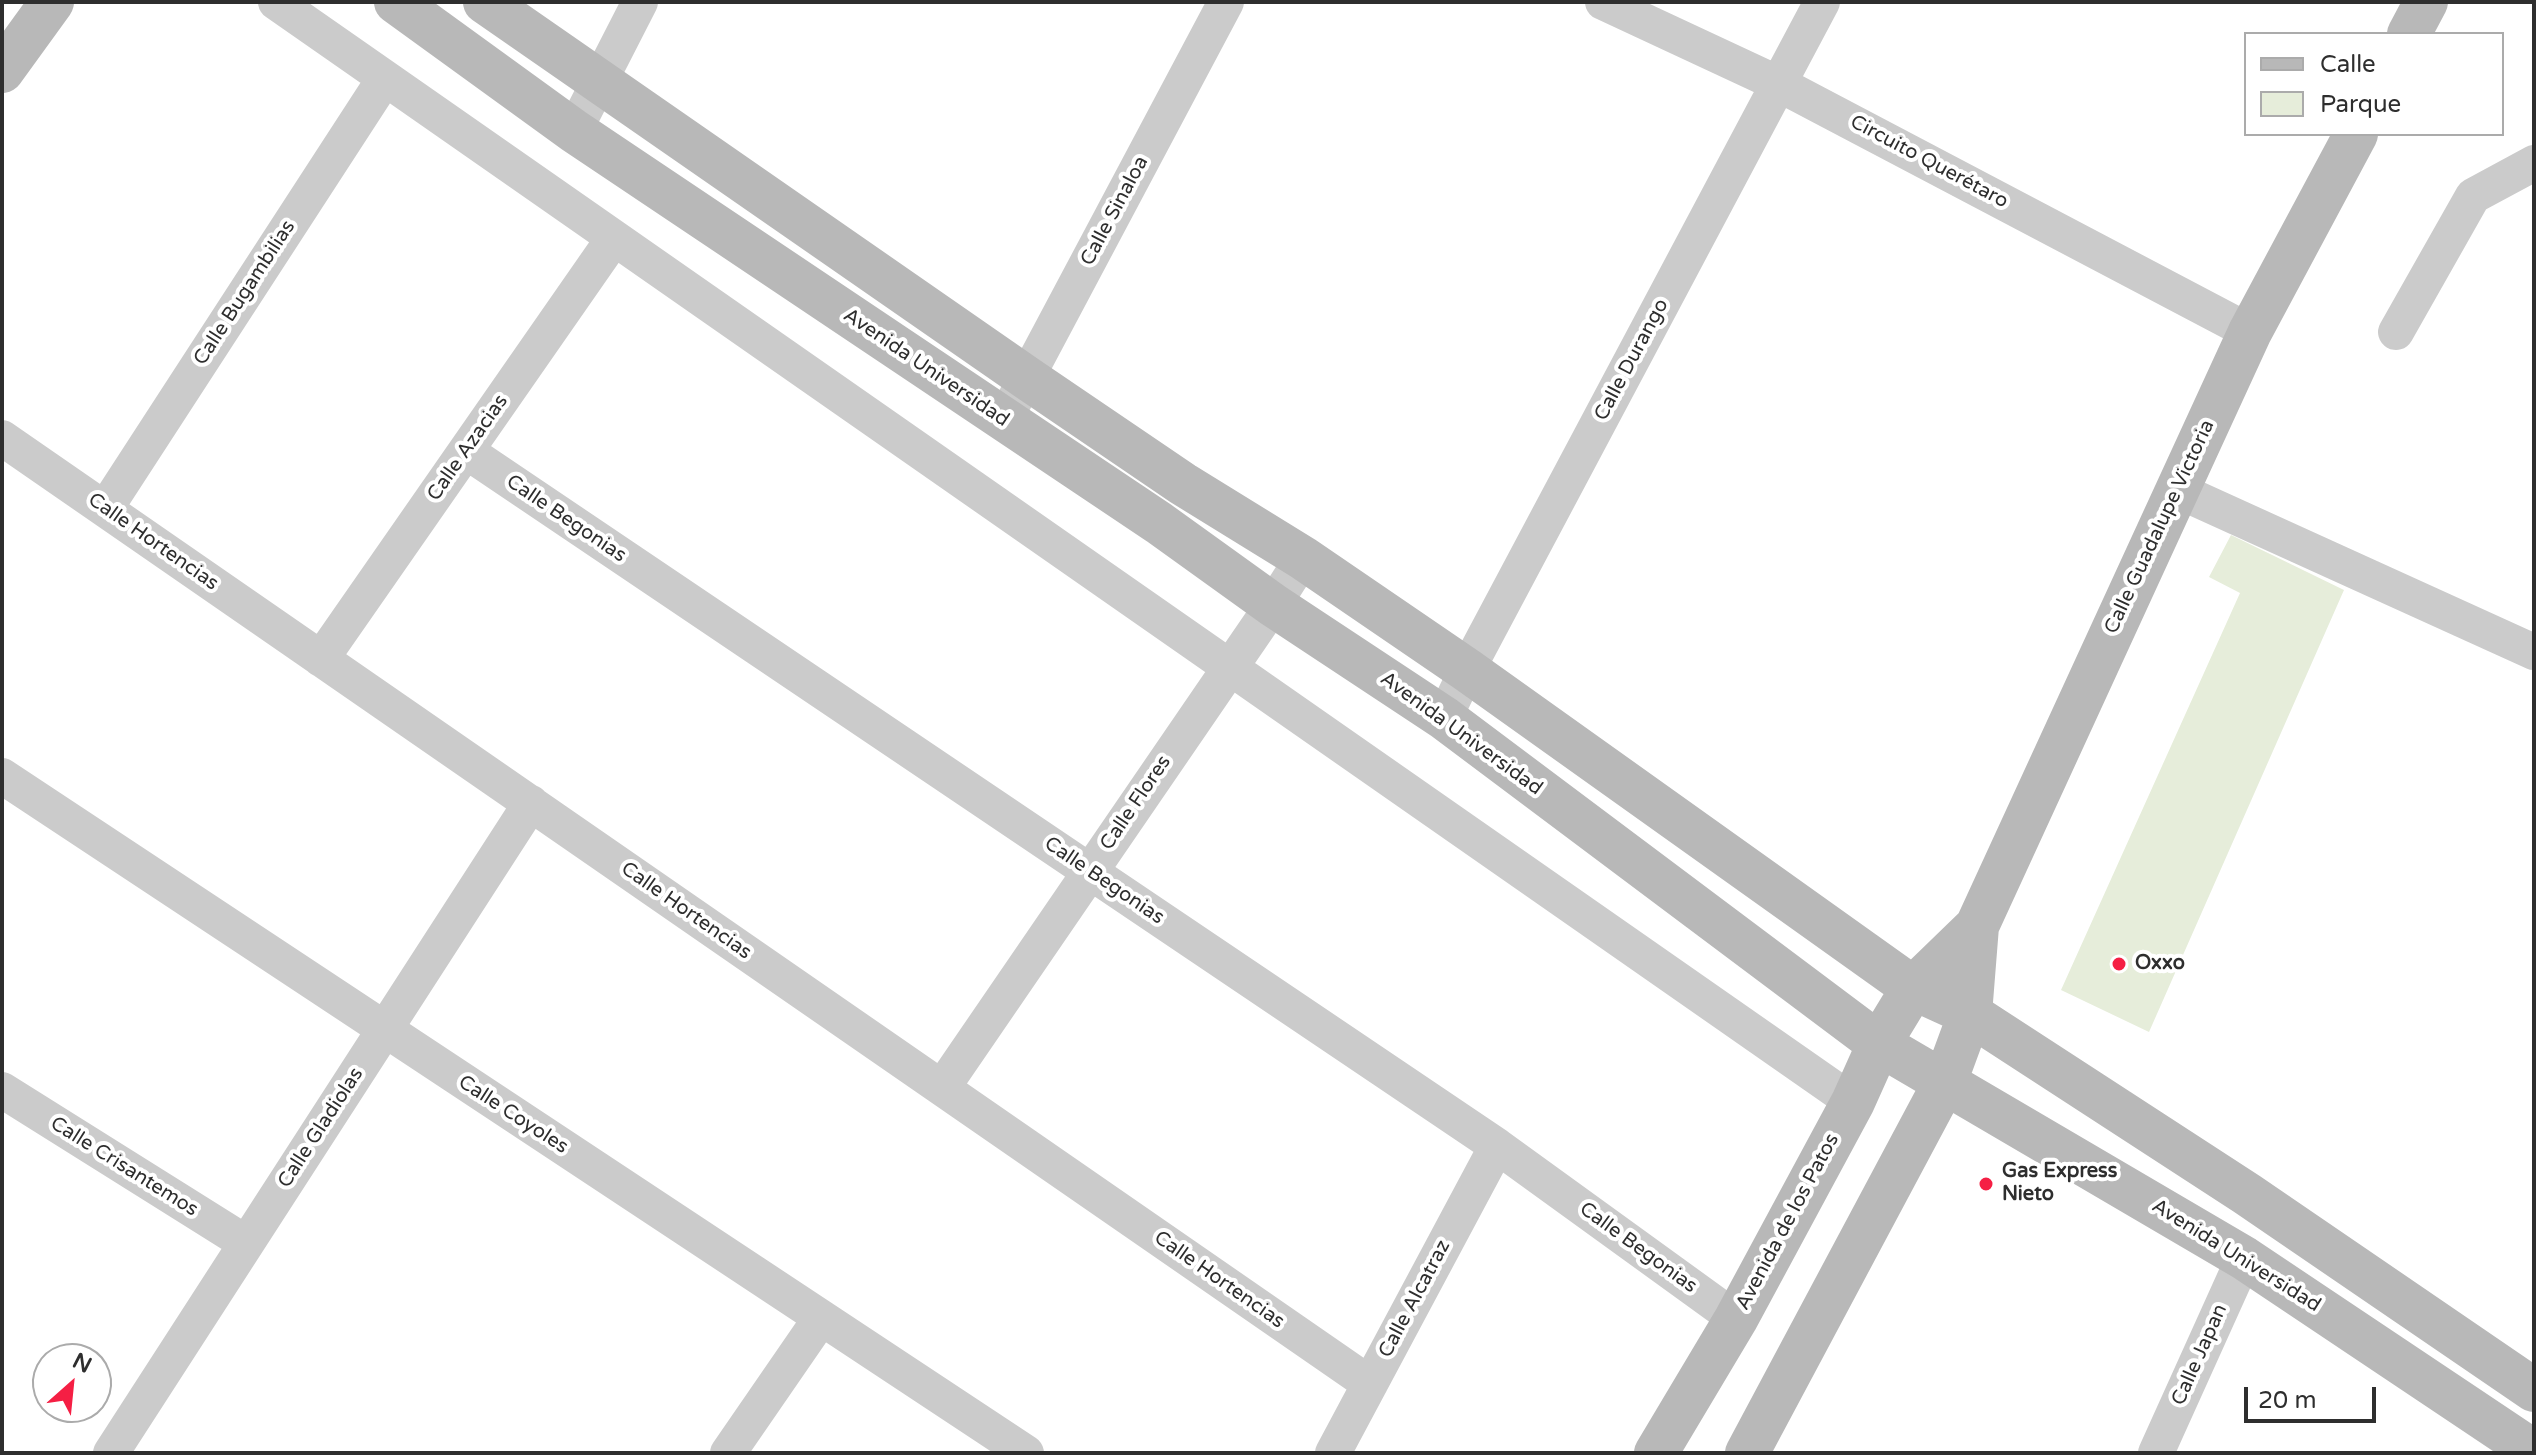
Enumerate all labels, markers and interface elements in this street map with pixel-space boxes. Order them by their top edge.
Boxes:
legend [2244,32,2504,136]
text: Calle [2320,50,2376,79]
text: Parque [2320,90,2401,119]
street label: Circuito Querétaro [1846,110,2012,214]
street label: Calle Sinaloa [1076,152,1154,270]
street label: Calle Bugambilias [189,216,301,370]
street label: Calle Durango [1590,295,1674,425]
street label: Avenida Universidad [839,304,1013,432]
street label: Calle Azacias [423,390,513,506]
street label: Calle Guadalupe Victoria [2100,416,2220,638]
street label: Calle Begonias [501,470,631,568]
street label: Calle Hortencias [83,488,223,596]
street label: Avenida Universidad [1375,667,1547,801]
street label: Calle Flores [1096,751,1176,855]
street label: Calle Begonias [1039,832,1169,930]
street label: Calle Hortencias [616,857,756,965]
place label: Oxxo [2135,952,2185,976]
marker: Oxxo [2110,955,2128,973]
street label: Calle Gladiolas [273,1063,369,1193]
street label: Calle Coyoles [454,1071,572,1159]
street label: Calle Crisantemos [46,1112,202,1222]
street label: Avenida de los Patos [1731,1130,1845,1314]
place label: Gas Express Nieto [2002,1160,2117,1207]
marker: Gas Express Nieto [1977,1175,1995,1193]
street label: Avenida Universidad [2147,1194,2325,1318]
street label: Calle Begonias [1575,1197,1701,1299]
street label: Calle Hortencias [1149,1226,1289,1334]
street label: Calle Alcatraz [1374,1236,1456,1362]
street label: Calle Japan [2167,1301,2233,1409]
north arrow [32,1343,112,1423]
text: N [68,1348,96,1379]
scale bar [2248,1371,2380,1421]
text: 20 m [2258,1386,2316,1415]

